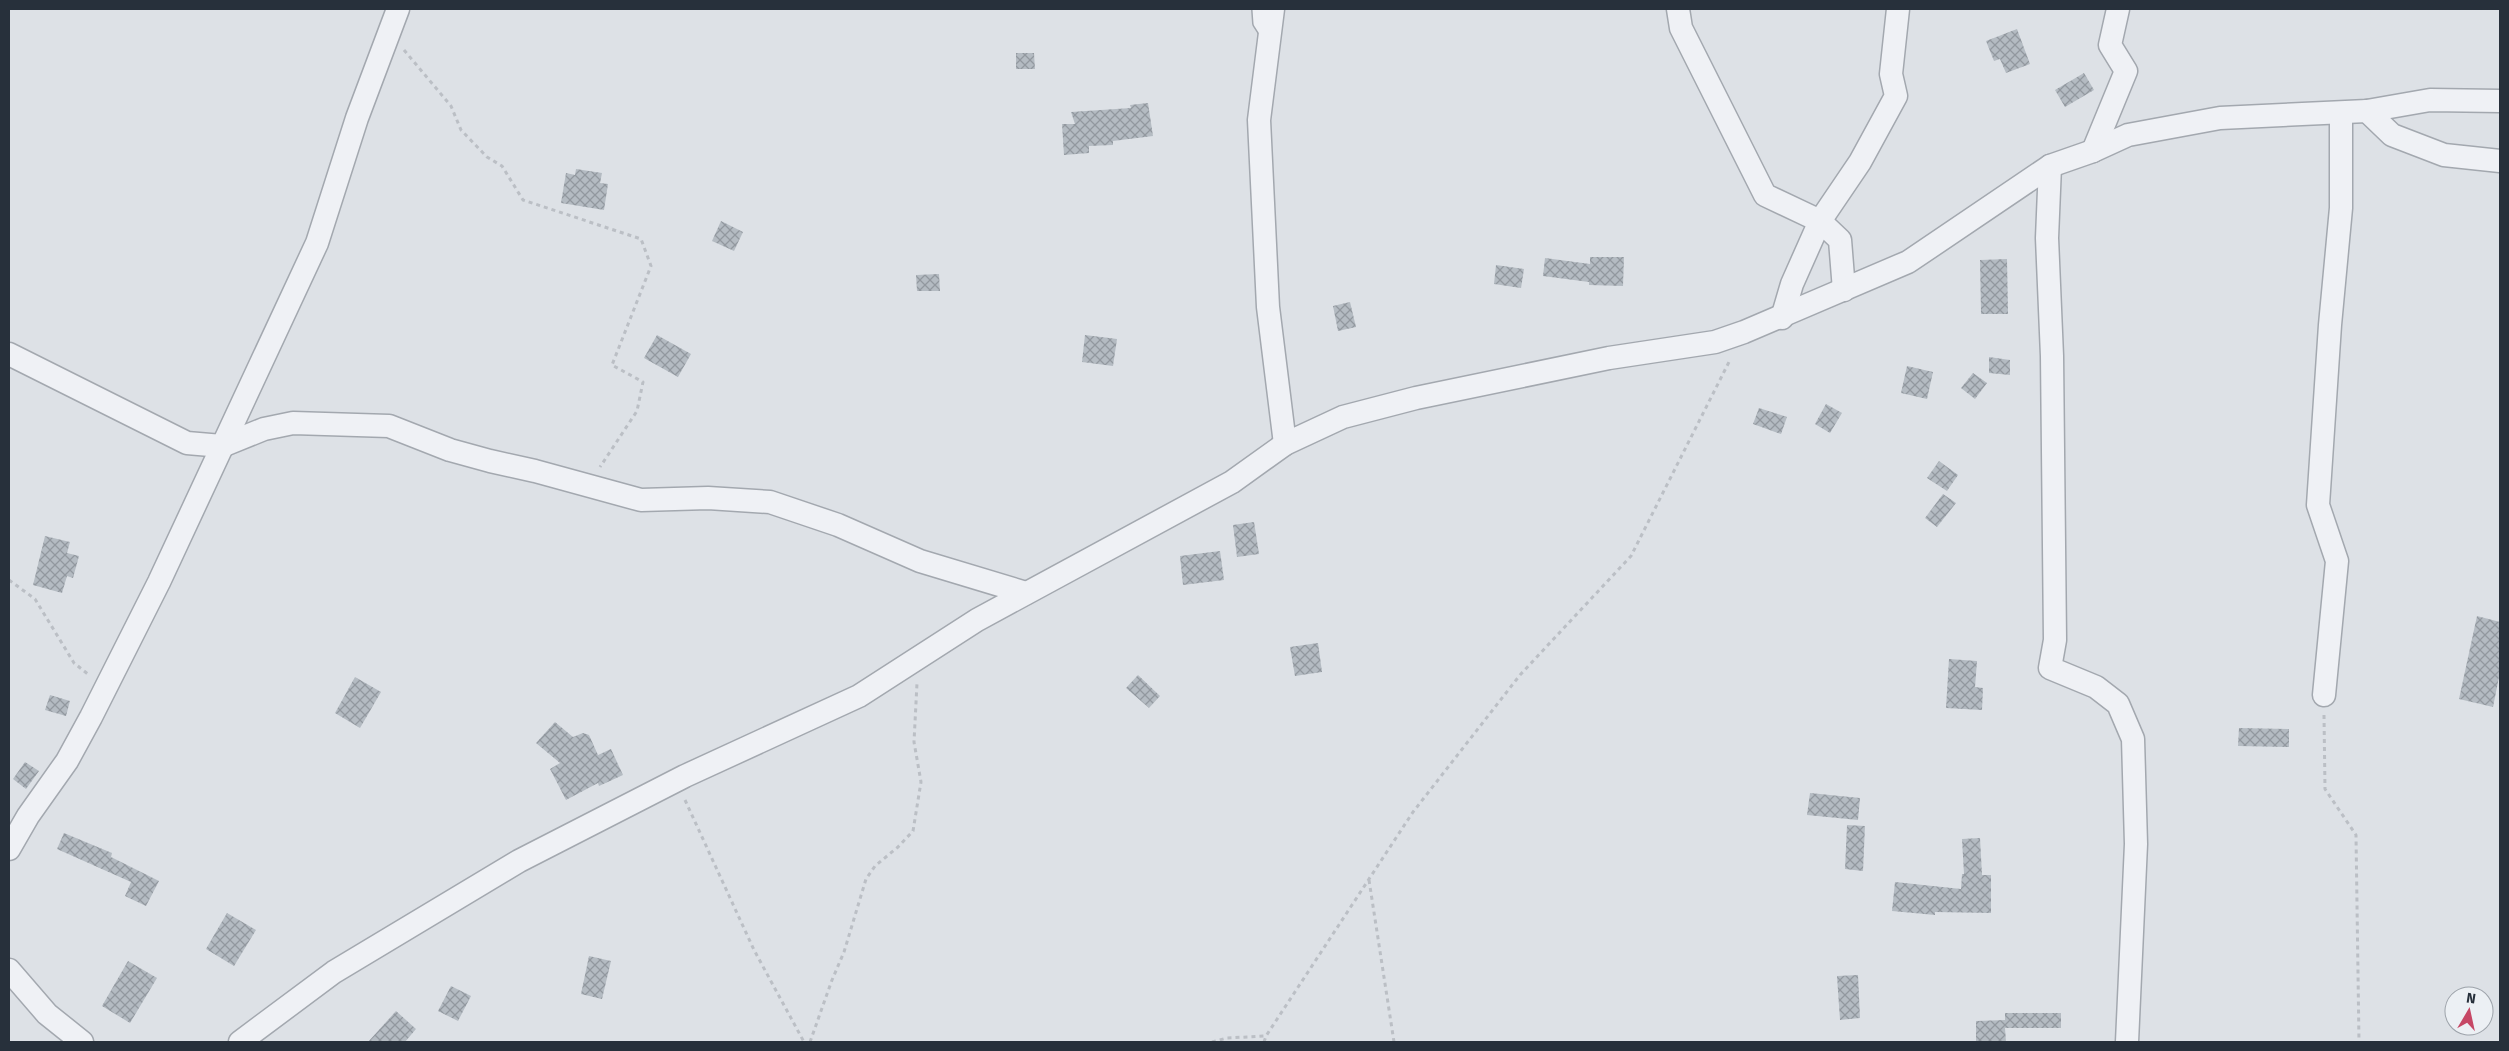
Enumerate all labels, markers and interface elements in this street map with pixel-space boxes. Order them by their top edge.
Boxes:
north arrow [2444,986,2494,1036]
text: N [2465,990,2477,1008]

